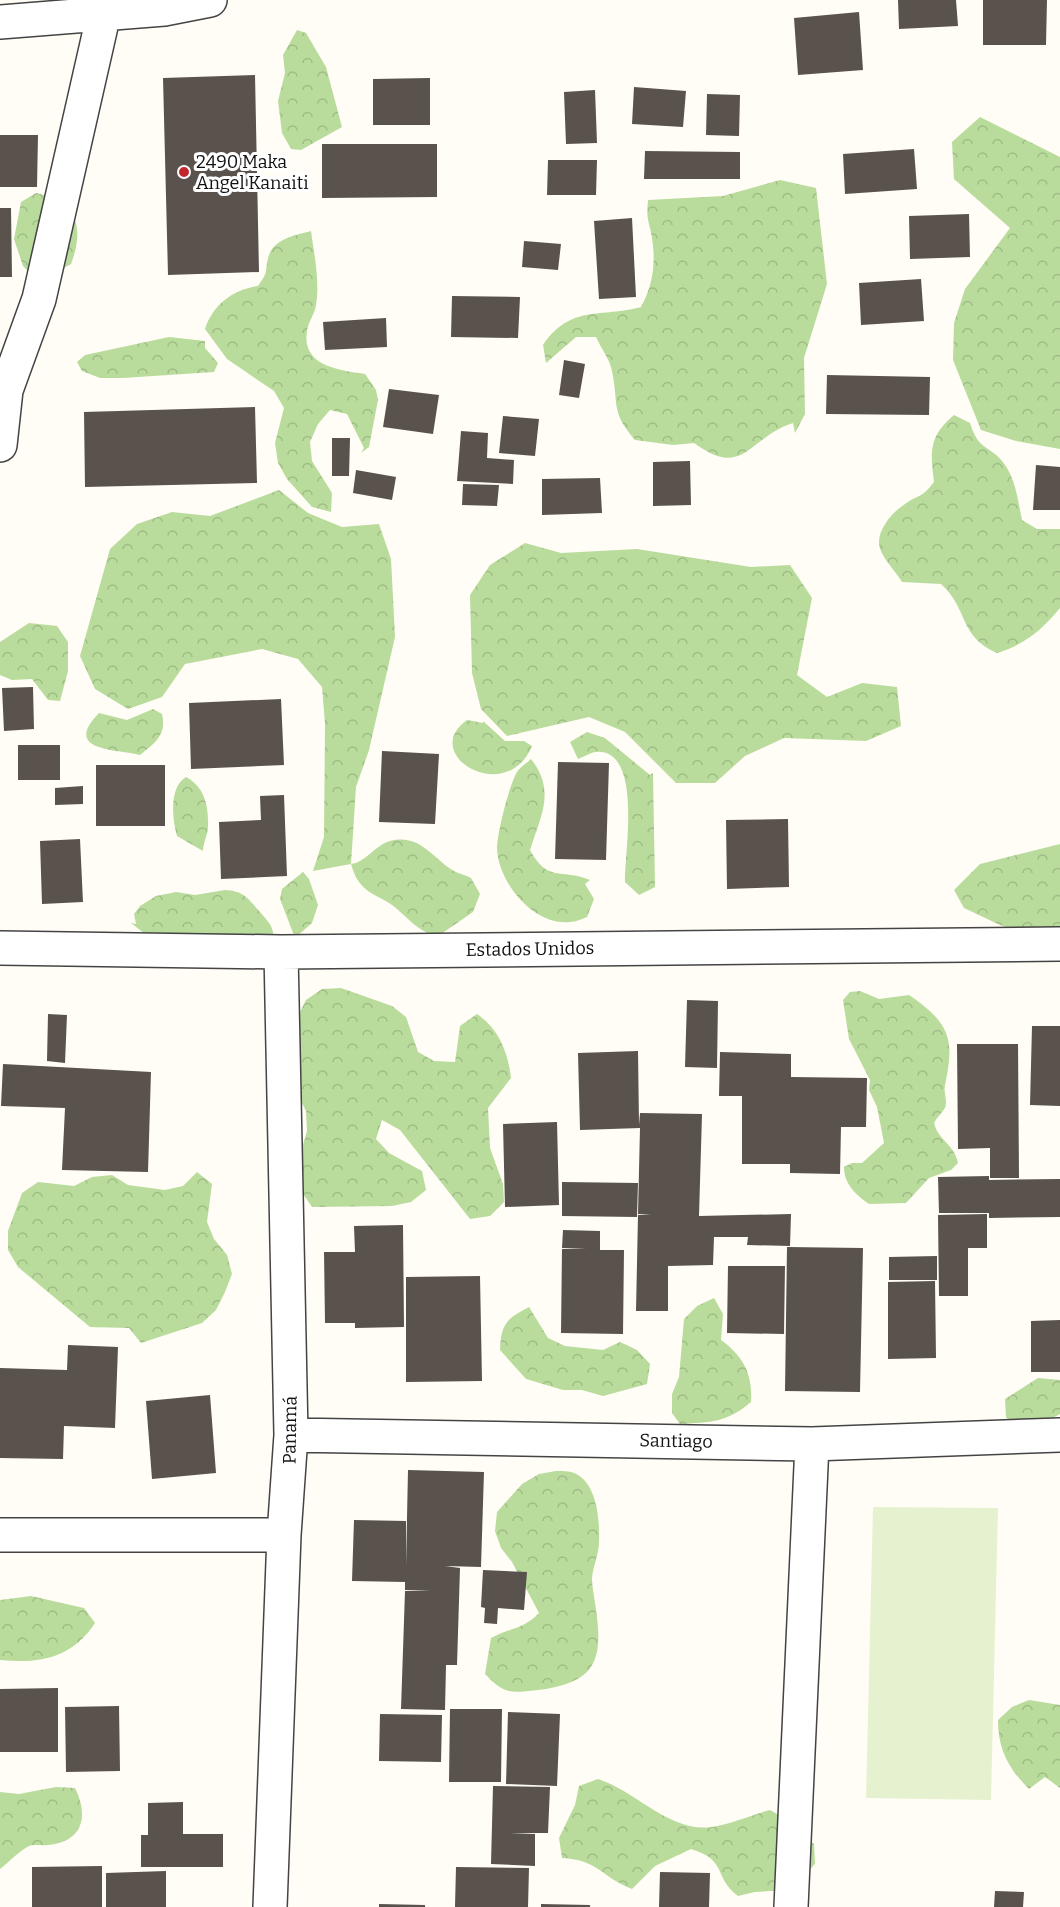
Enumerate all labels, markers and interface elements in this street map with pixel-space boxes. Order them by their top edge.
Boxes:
place label: 2490 Maka Angel Kanaiti [196,151,309,194]
marker: 2490 Maka Angel Kanaiti [177,165,191,179]
street label: Estados Unidos [465,937,595,961]
street label: Panamá [278,1395,302,1464]
street label: Santiago [639,1429,713,1453]

